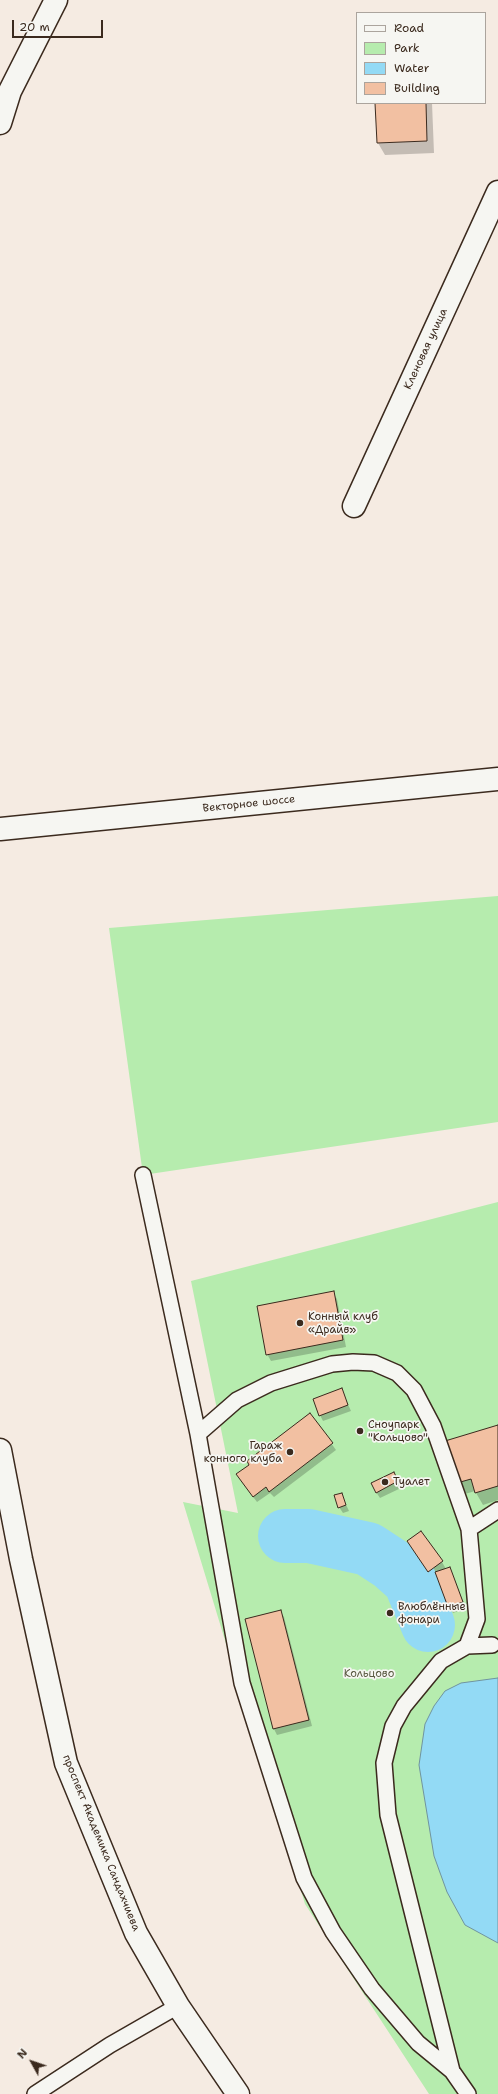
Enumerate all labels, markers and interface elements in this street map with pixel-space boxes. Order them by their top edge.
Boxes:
scale bar [14,12,105,38]
legend [356,12,486,104]
text: 20 m [19,19,50,35]
text: Road [394,20,424,36]
text: Park [394,40,420,56]
text: Water [394,60,429,76]
text: Building [394,80,440,96]
street label: Кленовая улица [401,306,451,392]
street label: Векторное шоссе [202,793,296,815]
place label: Конный клуб «Драйв» [308,1310,378,1336]
marker: Конный клуб «Драйв» [295,1318,305,1328]
place label: Сноупарк "Кольцово" [368,1418,428,1444]
marker: Сноупарк "Кольцово" [355,1426,365,1436]
place label: Гараж конного клуба [204,1439,282,1465]
marker: Гараж конного клуба [285,1447,295,1457]
place label: Туалет [393,1475,430,1489]
marker: Туалет [380,1477,390,1487]
place label: Влюблённые фонари [398,1600,466,1626]
marker: Влюблённые фонари [385,1608,395,1618]
park label: Кольцово [344,1667,394,1681]
street label: проспект Академика Сандахчиева [59,1753,143,1933]
north arrow [12,2042,52,2082]
text: N [14,2046,31,2062]

